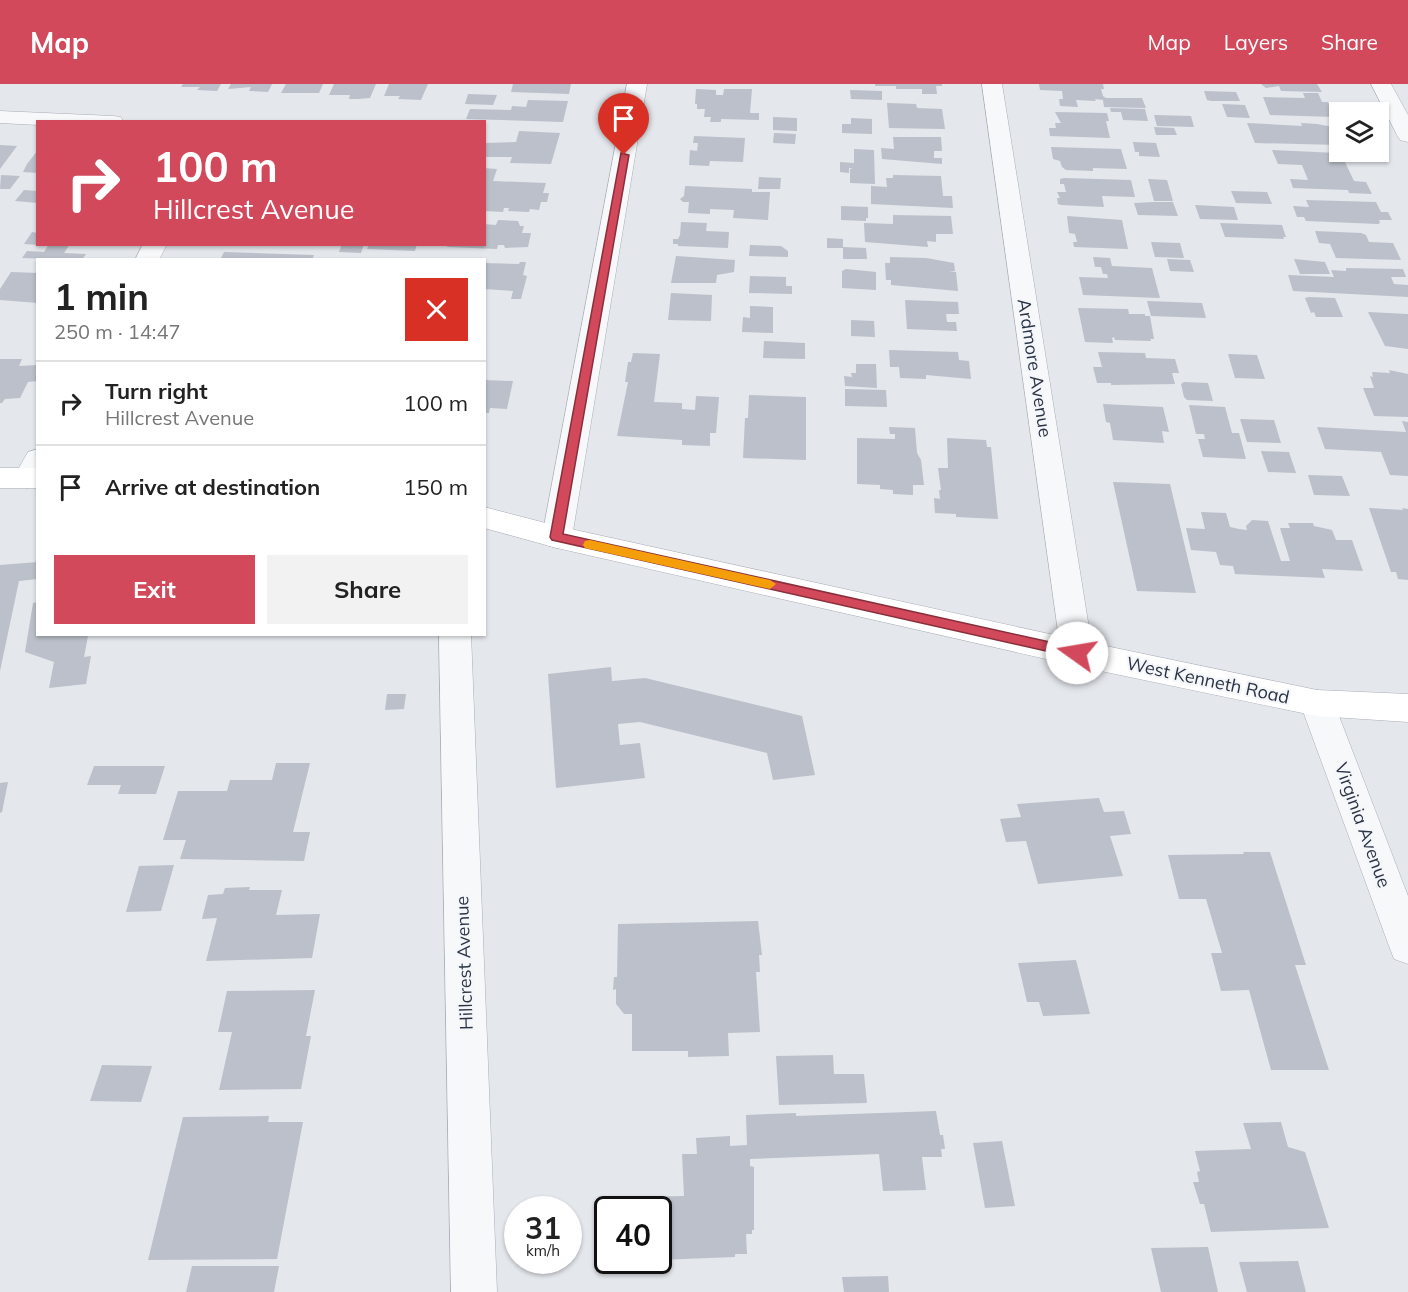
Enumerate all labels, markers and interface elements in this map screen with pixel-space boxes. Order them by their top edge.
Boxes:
text: Map [30,25,89,60]
text: Map [1148,29,1191,55]
text: Layers [1224,29,1288,55]
text: Share [1321,29,1378,55]
pin [598,93,649,155]
icon: arrive [607,102,640,135]
map controls [1329,102,1389,162]
button: layers [1329,102,1389,162]
text: 100 m [153,140,278,193]
icon: right [54,144,132,222]
text: Hillcrest Avenue [153,192,354,226]
text: 1 min [54,274,149,319]
button: close [405,278,468,341]
street label: Ardmore Avenue [1013,297,1057,439]
text: 250 m · 14:47 [54,319,180,344]
text: Turn right [105,377,208,405]
icon: right [54,387,87,420]
text: 100 m [403,389,468,417]
text: Hillcrest Avenue [105,405,254,430]
icon: arrive [54,471,87,504]
text: Arrive at destination [105,473,320,501]
text: 150 m [403,473,468,501]
button: Exit [54,555,255,624]
button: Share [267,555,468,624]
position arrow [1045,621,1109,685]
street label: West Kenneth Road [1124,651,1292,709]
street label: Virginia Avenue [1330,759,1396,891]
street label: Hillcrest Avenue [450,895,478,1031]
speed limit sign: 40 [594,1196,672,1274]
text: 31 [525,1209,561,1247]
text: km/h [526,1241,560,1260]

